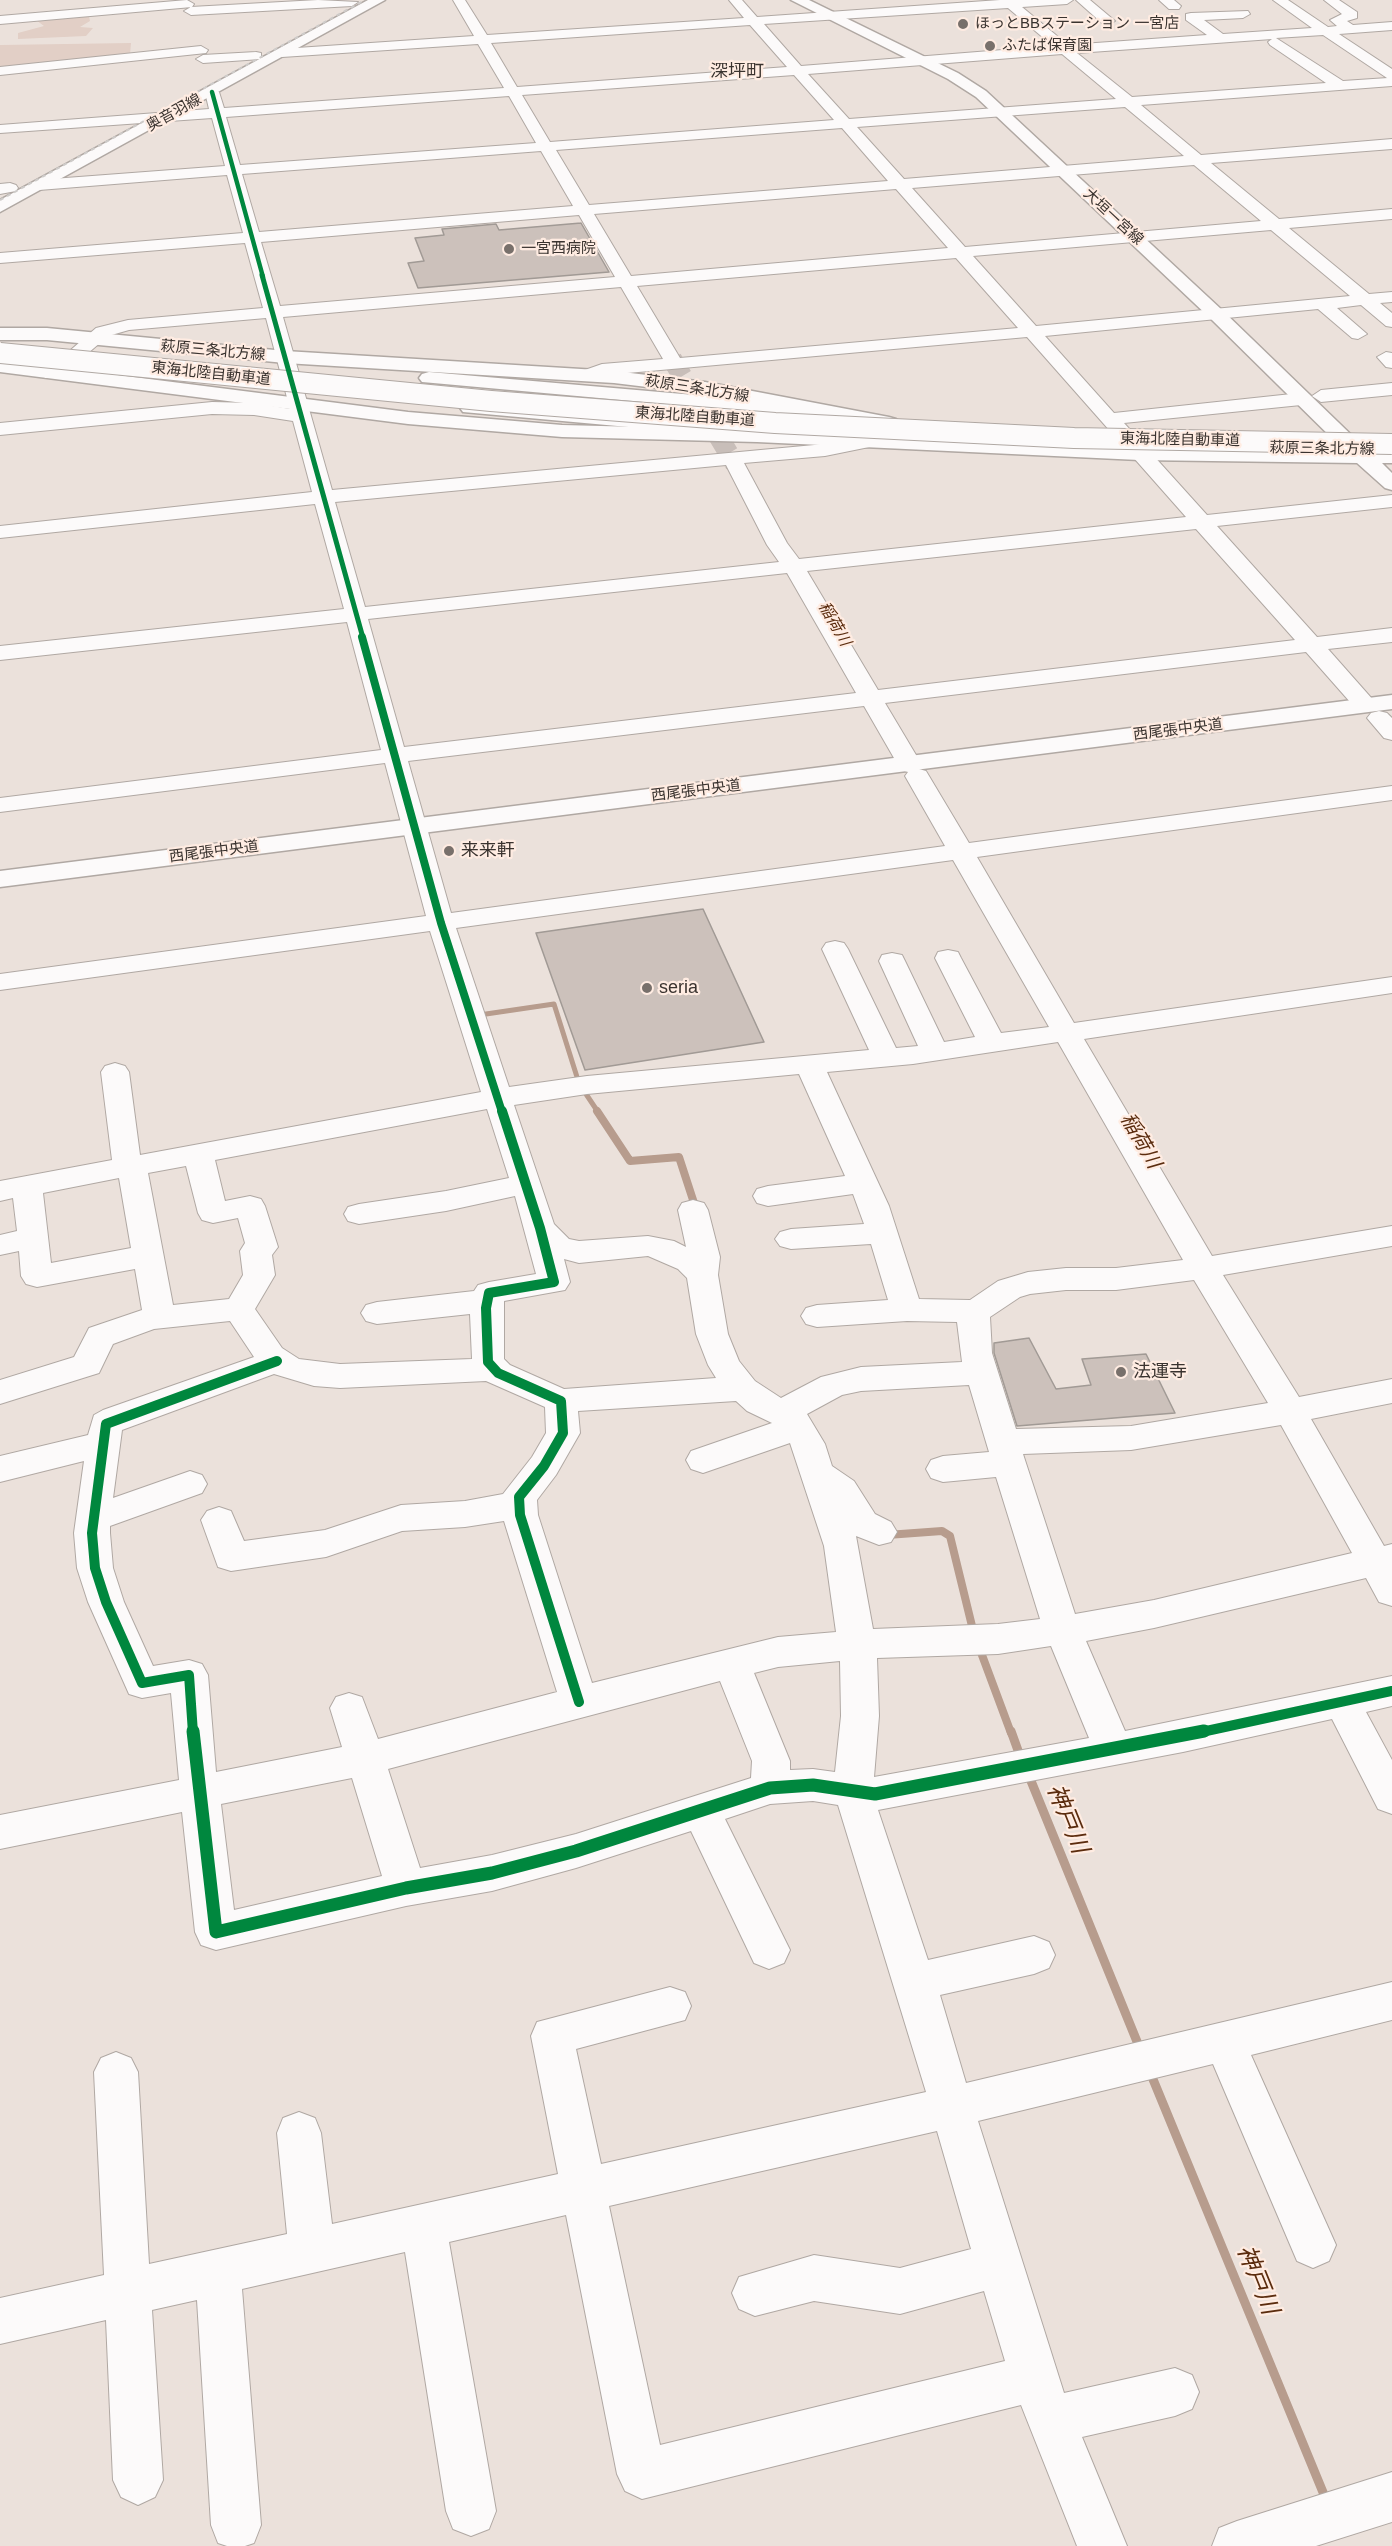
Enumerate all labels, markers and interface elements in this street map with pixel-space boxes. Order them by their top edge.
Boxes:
place label: ほっとBBステーション 一宮店 [975,15,1179,33]
marker: ほっとBBステーション 一宮店 [956,17,970,31]
place label: ふたば保育園 [1002,37,1092,55]
marker: ふたば保育園 [983,39,997,53]
district label: 深坪町 [710,61,764,83]
street label: 奥音羽線 [143,91,205,135]
street label: 大垣一宮線 [1079,185,1147,249]
place label: 一宮西病院 [521,240,596,258]
marker: 一宮西病院 [502,242,516,256]
street label: 萩原三条北方線 [160,337,266,365]
street label: 東海北陸自動車道 [150,359,272,389]
street label: 萩原三条北方線 [644,372,750,406]
street label: 東海北陸自動車道 [635,404,755,430]
street label: 東海北陸自動車道 [1120,430,1240,450]
street label: 萩原三条北方線 [1269,439,1375,459]
water label: 稲荷川 [814,598,854,650]
street label: 西尾張中央道 [1132,716,1224,744]
street label: 西尾張中央道 [650,777,742,805]
street label: 西尾張中央道 [168,838,260,866]
place label: 来来軒 [461,840,515,862]
marker: 来来軒 [442,844,456,858]
place label: seria [659,977,698,999]
marker: seria [640,981,654,995]
water label: 稲荷川 [1115,1109,1165,1173]
place label: 法運寺 [1133,1361,1187,1383]
marker: 法運寺 [1114,1365,1128,1379]
water label: 神戸川 [1040,1780,1094,1858]
water label: 神戸川 [1230,2241,1284,2319]

